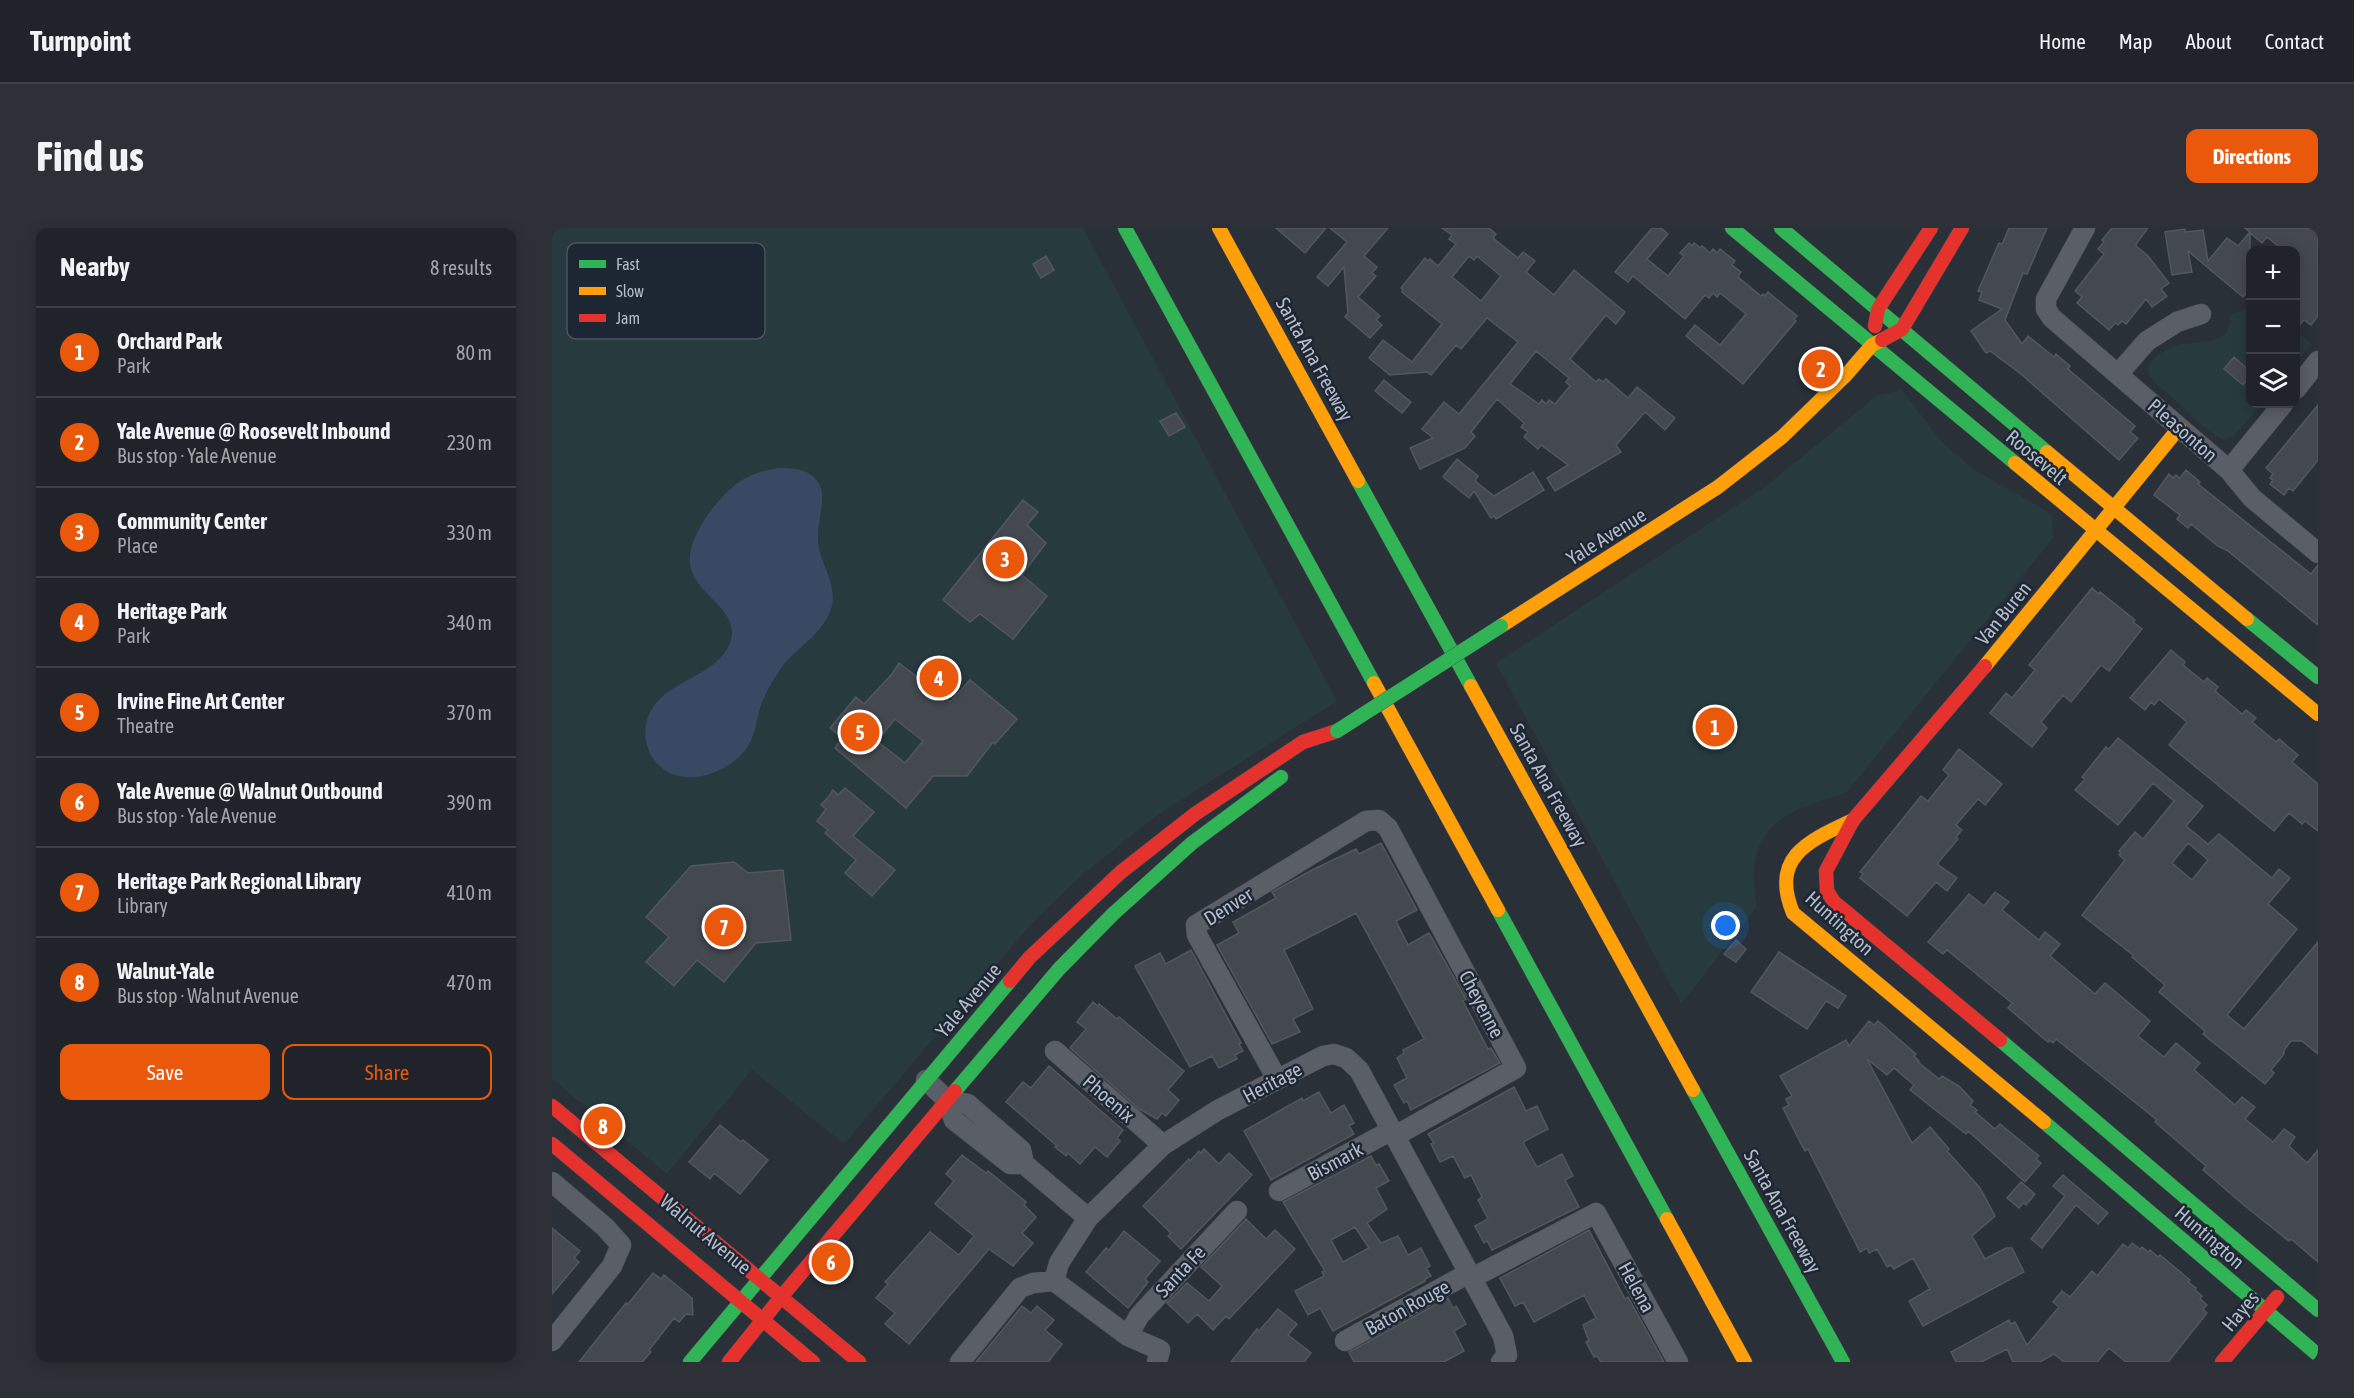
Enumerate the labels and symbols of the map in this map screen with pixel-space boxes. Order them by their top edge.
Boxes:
legend [567,243,765,339]
text: Fast [616,255,640,273]
text: Slow [616,282,644,300]
street label: Santa Ana Freeway [1272,293,1358,425]
text: Jam [616,309,640,327]
pin: 2 [1802,346,1840,392]
street label: Pleasonton [2144,394,2222,466]
street label: Roosevelt [2002,425,2073,489]
street label: Yale Avenue [1562,503,1650,569]
pin: 3 [986,536,1024,582]
street label: Van Buren [1971,577,2035,649]
pin: 4 [920,656,958,700]
pin: 1 [1696,704,1734,750]
pin: 5 [840,710,880,754]
street label: Santa Ana Freeway [1506,719,1592,851]
street label: Denver [1199,882,1258,930]
street label: Huntington [1801,886,1879,960]
pin: 7 [704,904,744,950]
your location [1711,911,1740,940]
street label: Yale Avenue [930,958,1006,1042]
street label: Cheyenne [1455,966,1509,1042]
street label: Heritage [1239,1057,1305,1107]
street label: Phoenix [1079,1070,1139,1126]
pin: 8 [584,1104,622,1148]
street label: Bismark [1303,1137,1367,1185]
street label: Santa Ana Freeway [1740,1145,1826,1277]
street label: Walnut Avenue [656,1189,756,1279]
street label: Huntington [2171,1201,2249,1273]
pin: 6 [812,1240,850,1284]
street label: Santa Fe [1150,1241,1210,1301]
street label: Helena [1614,1258,1660,1316]
street label: Baton Rouge [1361,1275,1453,1339]
street label: Hayes [2217,1286,2263,1336]

